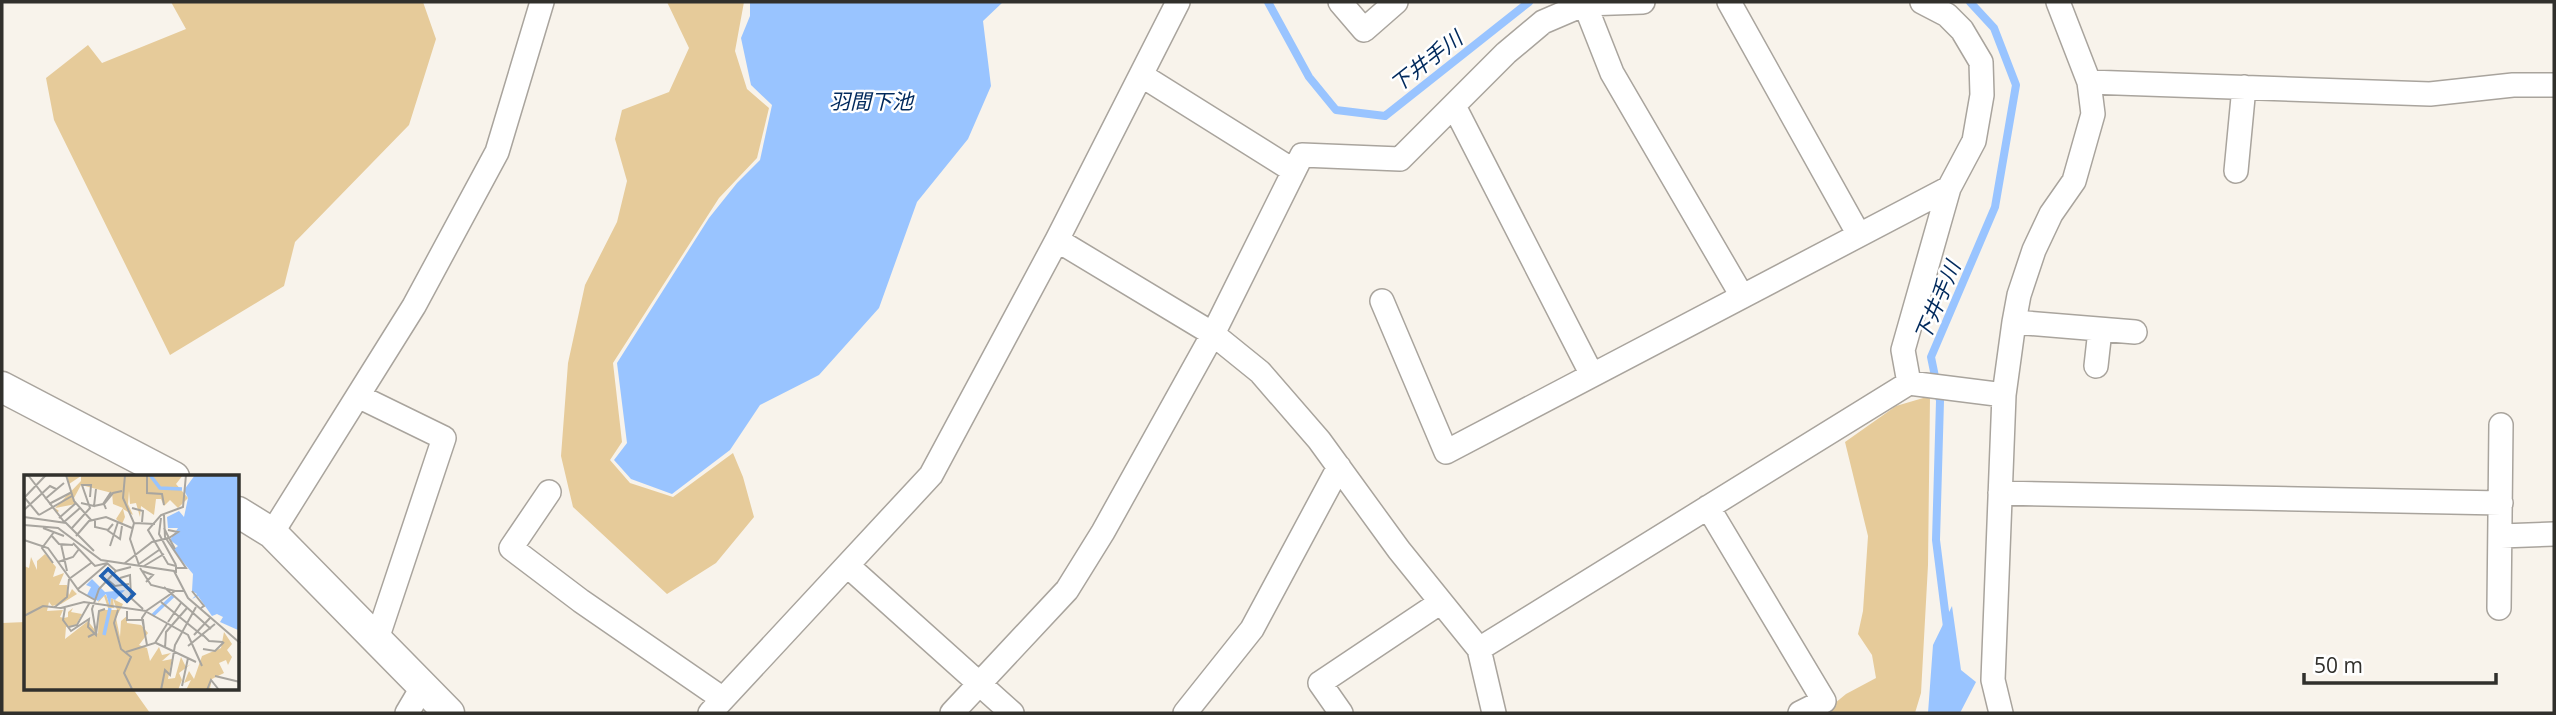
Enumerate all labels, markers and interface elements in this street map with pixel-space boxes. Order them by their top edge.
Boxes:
water label: 下井手川 [1384,23,1469,98]
water label: 羽間下池 [829,87,915,115]
water label: 下井手川 [1908,255,1967,345]
inset map [24,475,240,690]
scale bar [2304,642,2496,686]
text: 50 m [2314,651,2363,679]

